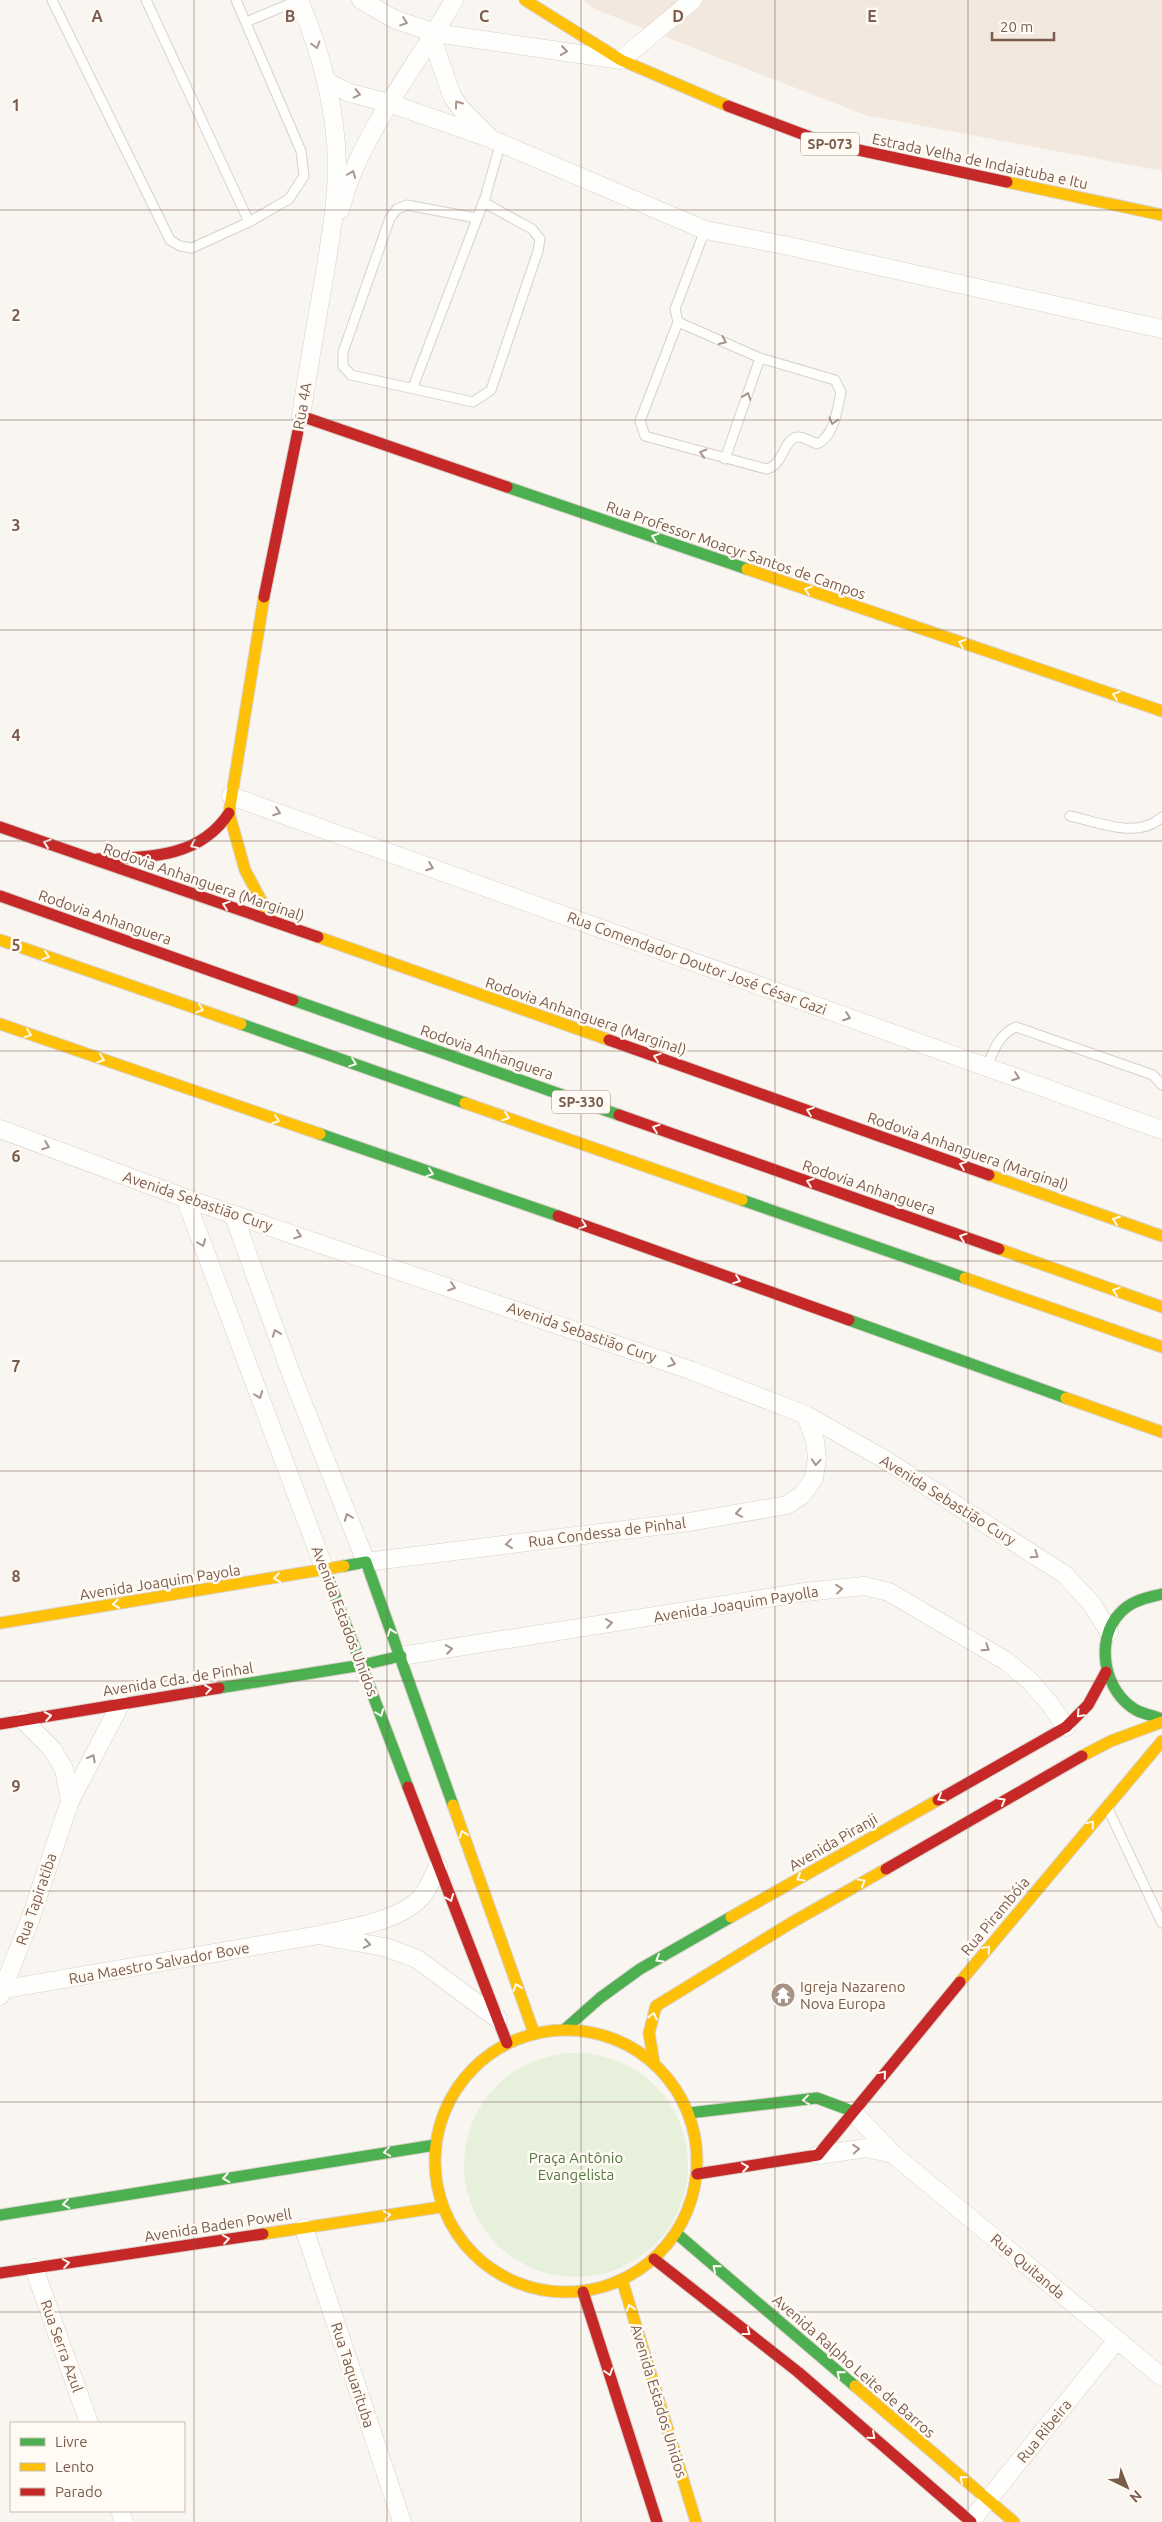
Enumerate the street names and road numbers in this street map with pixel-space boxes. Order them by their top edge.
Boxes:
street label: Estrada Velha de Indaiatuba e Itu [871,130,1089,192]
road number: SP-073 [801,132,859,156]
street label: Rua 4A [290,381,315,431]
street label: Rua Professor Moacyr Santos de Campos [604,497,868,603]
street label: Rodovia Anhanguera (Marginal) [101,839,307,925]
street label: Rodovia Anhanguera [36,886,174,948]
street label: Rua Comendador Doutor José César Gazi [565,908,829,1018]
street label: Rodovia Anhanguera (Marginal) [483,973,689,1059]
street label: Rodovia Anhanguera [418,1021,556,1083]
road number: SP-330 [552,1090,610,1114]
street label: Rodovia Anhanguera (Marginal) [865,1108,1071,1194]
street label: Rodovia Anhanguera [800,1156,938,1218]
street label: Avenida Sebastião Cury [121,1167,275,1235]
street label: Avenida Sebastião Cury [505,1298,659,1366]
street label: Avenida Sebastião Cury [877,1451,1019,1549]
street label: Rua Condessa de Pinhal [527,1514,687,1550]
street label: Avenida Estados Unidos [308,1543,382,1699]
street label: Avenida Joaquim Payola [78,1561,242,1603]
street label: Avenida Joaquim Payolla [652,1583,820,1625]
street label: Avenida Cda. de Pinhal [102,1659,254,1699]
street label: Avenida Piranji [786,1810,880,1874]
street label: Rua Tapiratiba [12,1851,60,1947]
street label: Rua Pirambóia [957,1873,1033,1959]
street label: Rua Maestro Salvador Bove [67,1939,251,1987]
street label: Avenida Baden Powell [143,2205,293,2245]
street label: Rua Quitanda [987,2230,1069,2302]
street label: Avenida Ralpho Leite de Barros [769,2291,939,2441]
street label: Rua Serra Azul [37,2297,87,2395]
street label: Rua Taquarituba [328,2320,378,2430]
street label: Avenida Estados Unidos [628,2322,690,2480]
street label: Rua Ribeira [1013,2396,1075,2466]

